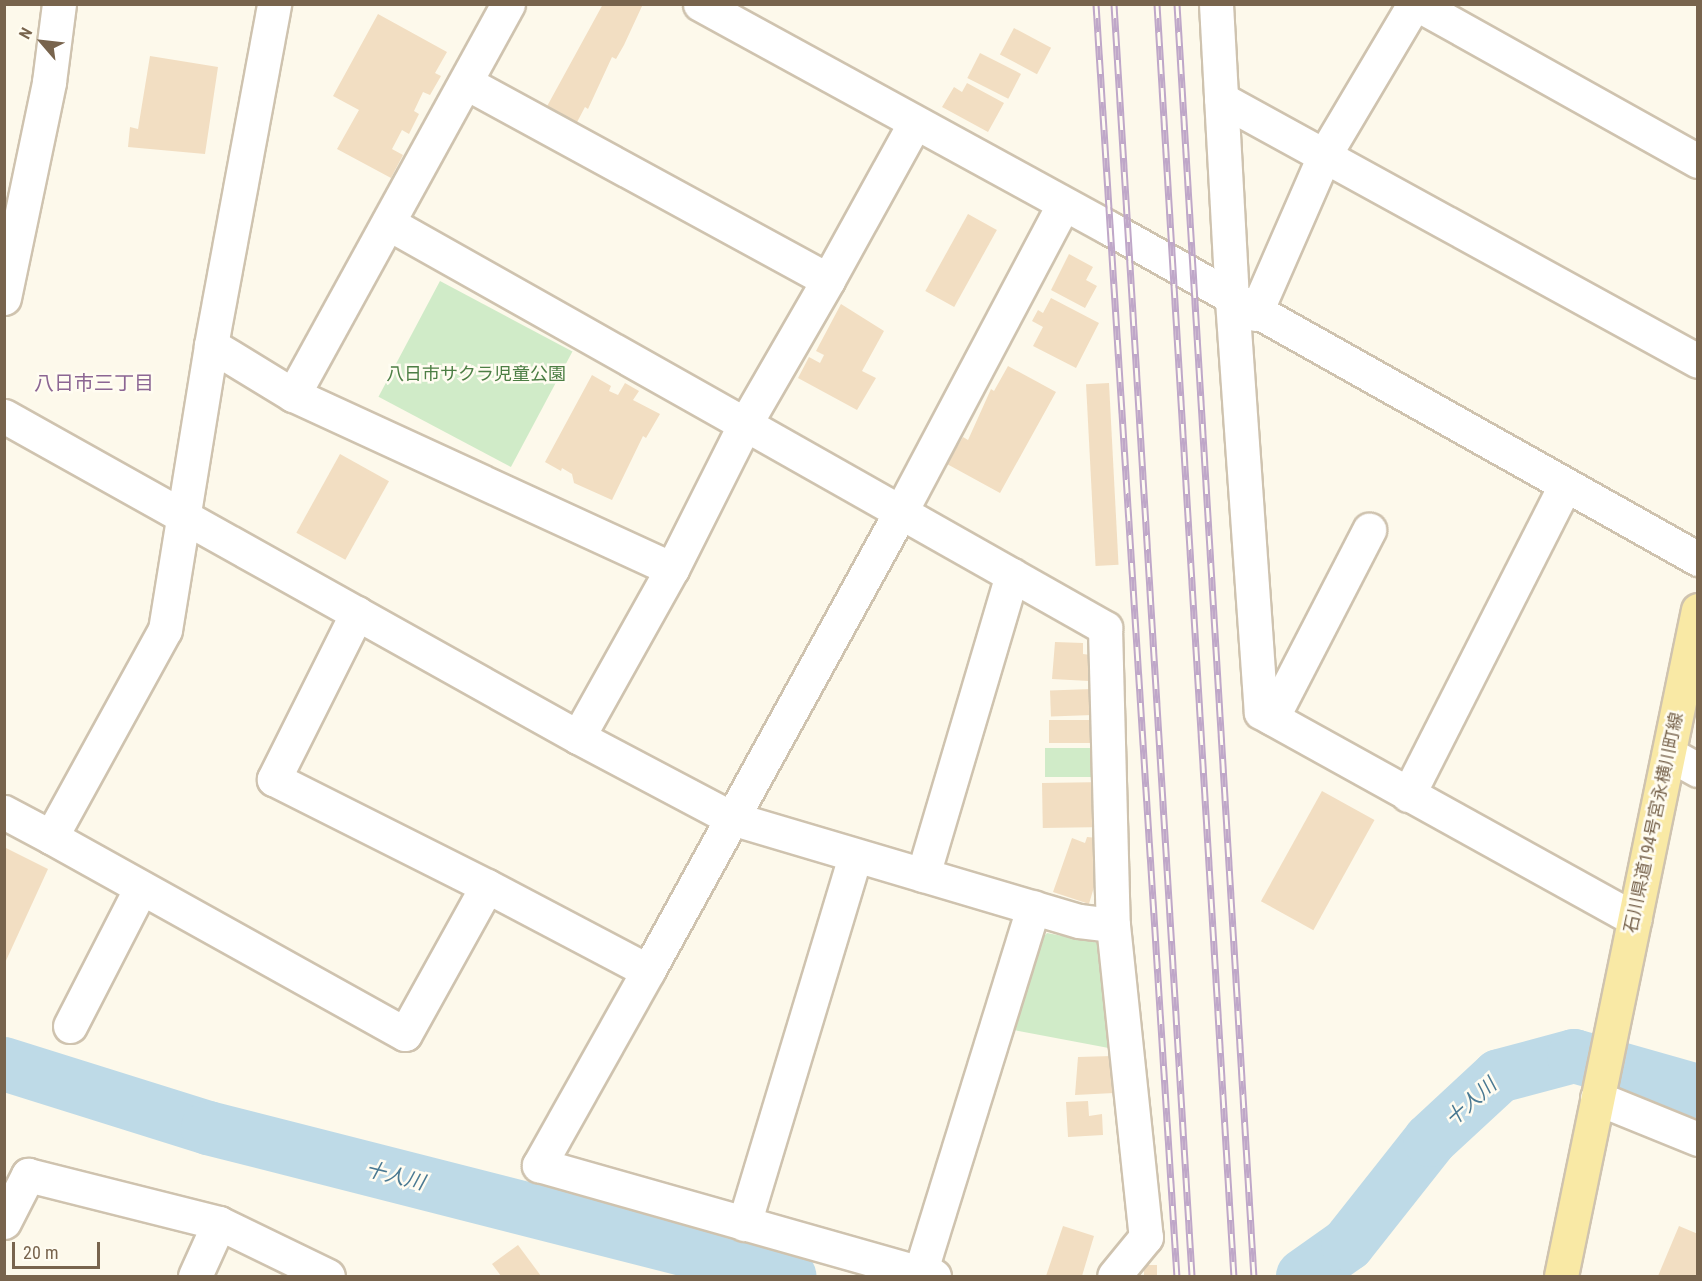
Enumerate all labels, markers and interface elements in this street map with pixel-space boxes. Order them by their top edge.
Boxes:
north arrow [12,12,72,72]
text: N [15,25,36,42]
park label: 八日市サクラ児童公園 [386,363,566,385]
district label: 八日市三丁目 [34,371,154,395]
street label: 石川県道194号宮永横川町線 [1620,711,1688,935]
water label: 十人川 [1441,1073,1501,1131]
water label: 十人川 [363,1157,427,1195]
scale bar [15,1230,104,1268]
text: 20 m [23,1242,58,1263]

